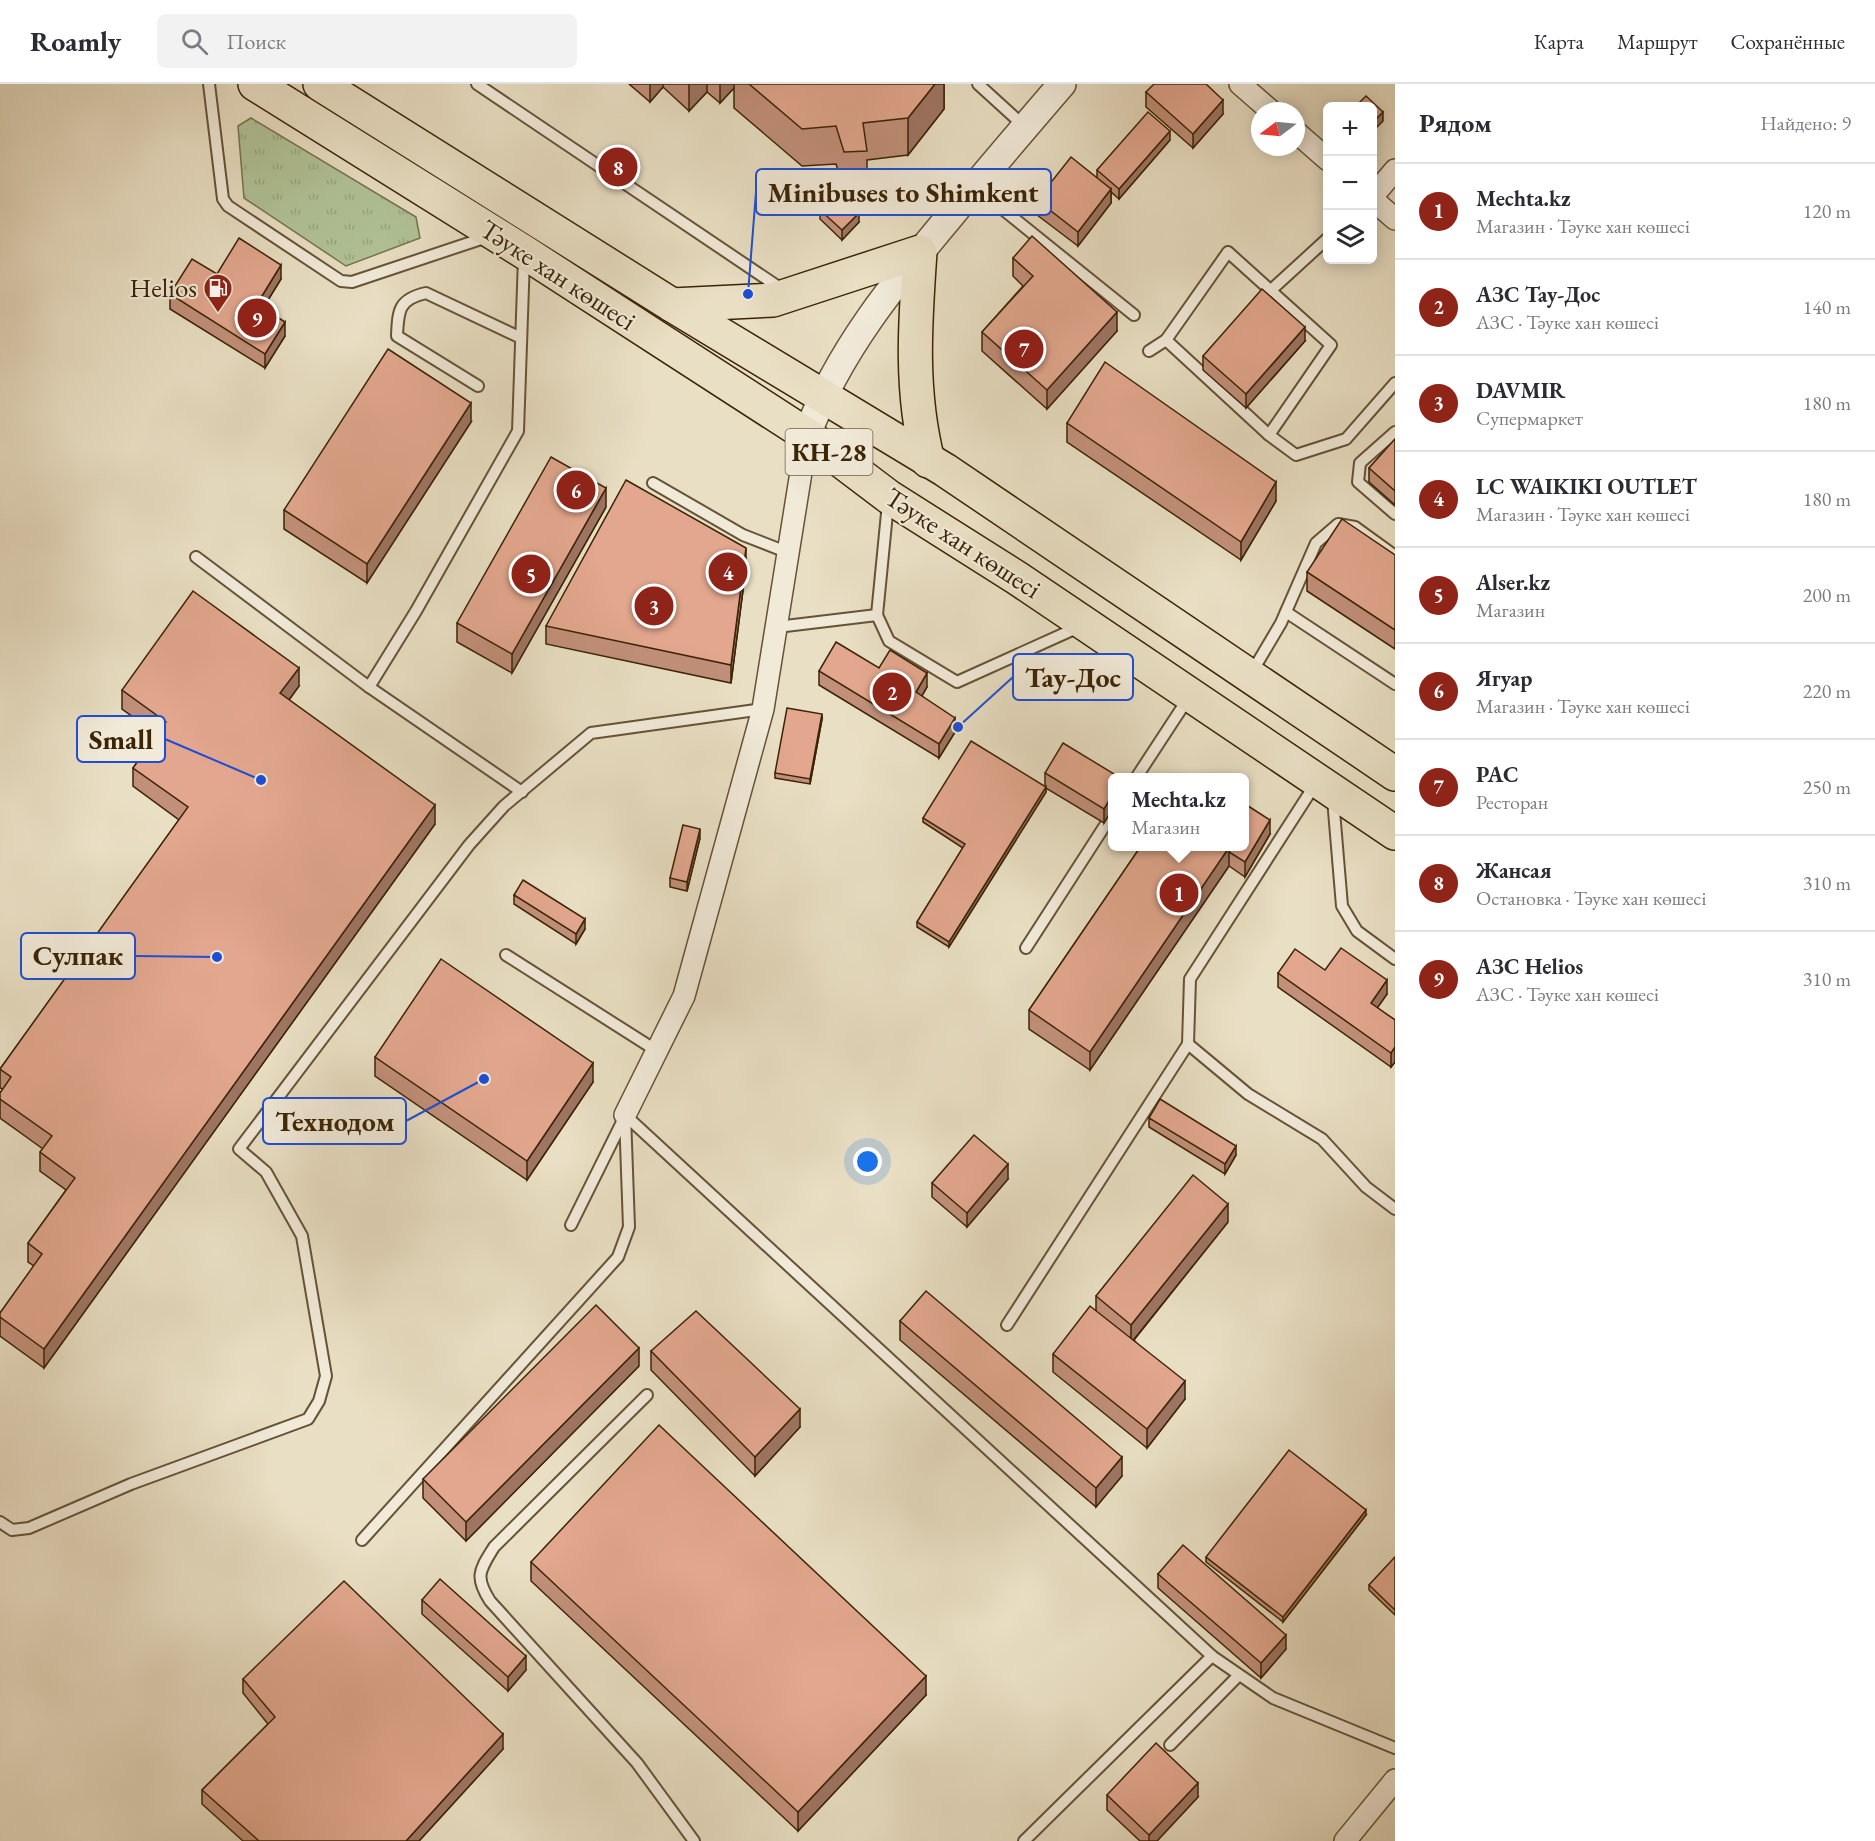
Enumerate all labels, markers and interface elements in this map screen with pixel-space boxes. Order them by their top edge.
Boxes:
search box [157,14,577,68]
text: Roamly [30,23,121,59]
icon: search [178,25,211,58]
text: Поиск [226,27,286,56]
text: Карта [1534,28,1584,55]
text: Маршрут [1617,28,1698,55]
text: Сохранённые [1731,28,1845,55]
north arrow [1251,102,1305,156]
map controls [1323,102,1377,264]
button: + [1323,102,1377,156]
text: Рядом [1419,106,1492,140]
text: Найдено: 9 [1760,110,1851,136]
pin: 8 [598,144,638,190]
button: − [1323,156,1377,210]
callout: Minibuses to Shimkent [756,169,1051,215]
text: Minibuses to Shimkent [768,174,1039,210]
text: Mechta.kz [1476,184,1571,213]
text: 1 [1433,198,1444,224]
text: 120 m [1803,198,1851,224]
button: layers [1323,210,1377,264]
street label: Тәуке хан көшесі [474,211,643,338]
text: Магазин · Тәуке хан көшесі [1476,213,1690,239]
place label: Helios [129,270,197,305]
fuel station icon: Helios [202,272,234,314]
text: АЗС Тау-Дос [1476,280,1600,309]
text: 2 [1433,294,1444,320]
text: 140 m [1803,294,1851,320]
pin: 9 [238,296,276,340]
text: АЗС · Тәуке хан көшесі [1476,309,1659,335]
pin: 7 [1004,326,1044,372]
text: DAVMIR [1476,376,1565,405]
text: 3 [1433,390,1444,416]
text: 180 m [1803,390,1851,416]
text: Супермаркет [1476,405,1583,431]
road number: КН-28 [786,429,872,475]
pin: 6 [556,468,596,512]
text: LC WAIKIKI OUTLET [1476,472,1697,501]
street label: Тәуке хан көшесі [879,479,1048,606]
text: 4 [1433,486,1444,512]
text: 180 m [1803,486,1851,512]
text: Магазин · Тәуке хан көшесі [1476,501,1690,527]
pin: 4 [708,550,748,594]
pin: 5 [512,552,550,596]
text: Alser.kz [1476,568,1550,597]
text: 5 [1433,582,1444,608]
text: 200 m [1803,582,1851,608]
pin: 3 [634,584,674,628]
text: Магазин [1476,597,1545,623]
callout: Тау-Дос [1013,654,1133,700]
text: Тау-Дос [1025,659,1121,695]
text: Ягуар [1476,664,1532,693]
pin: 2 [872,670,912,714]
text: 6 [1433,678,1444,704]
text: 220 m [1803,678,1851,704]
text: Магазин · Тәуке хан көшесі [1476,693,1690,719]
callout: Small [77,716,165,762]
text: Small [89,721,153,757]
text: РАС [1476,760,1519,789]
popup [1108,773,1249,851]
text: 7 [1433,774,1444,800]
text: 250 m [1803,774,1851,800]
text: Mechta.kz [1131,785,1226,814]
text: Ресторан [1476,789,1548,815]
text: Магазин [1131,814,1200,840]
text: Жансая [1476,856,1551,885]
pin: 1 [1160,870,1198,916]
text: 8 [1433,870,1444,896]
text: 310 m [1803,870,1851,896]
text: Остановка · Тәуке хан көшесі [1476,885,1706,911]
callout: Сулпак [21,933,135,979]
text: Сулпак [33,937,124,973]
text: АЗС Helios [1476,952,1583,981]
text: 9 [1433,966,1444,992]
text: 310 m [1803,966,1851,992]
text: АЗС · Тәуке хан көшесі [1476,981,1659,1007]
callout: Технодом [263,1098,406,1144]
text: Технодом [275,1103,395,1139]
your location [853,1147,882,1176]

